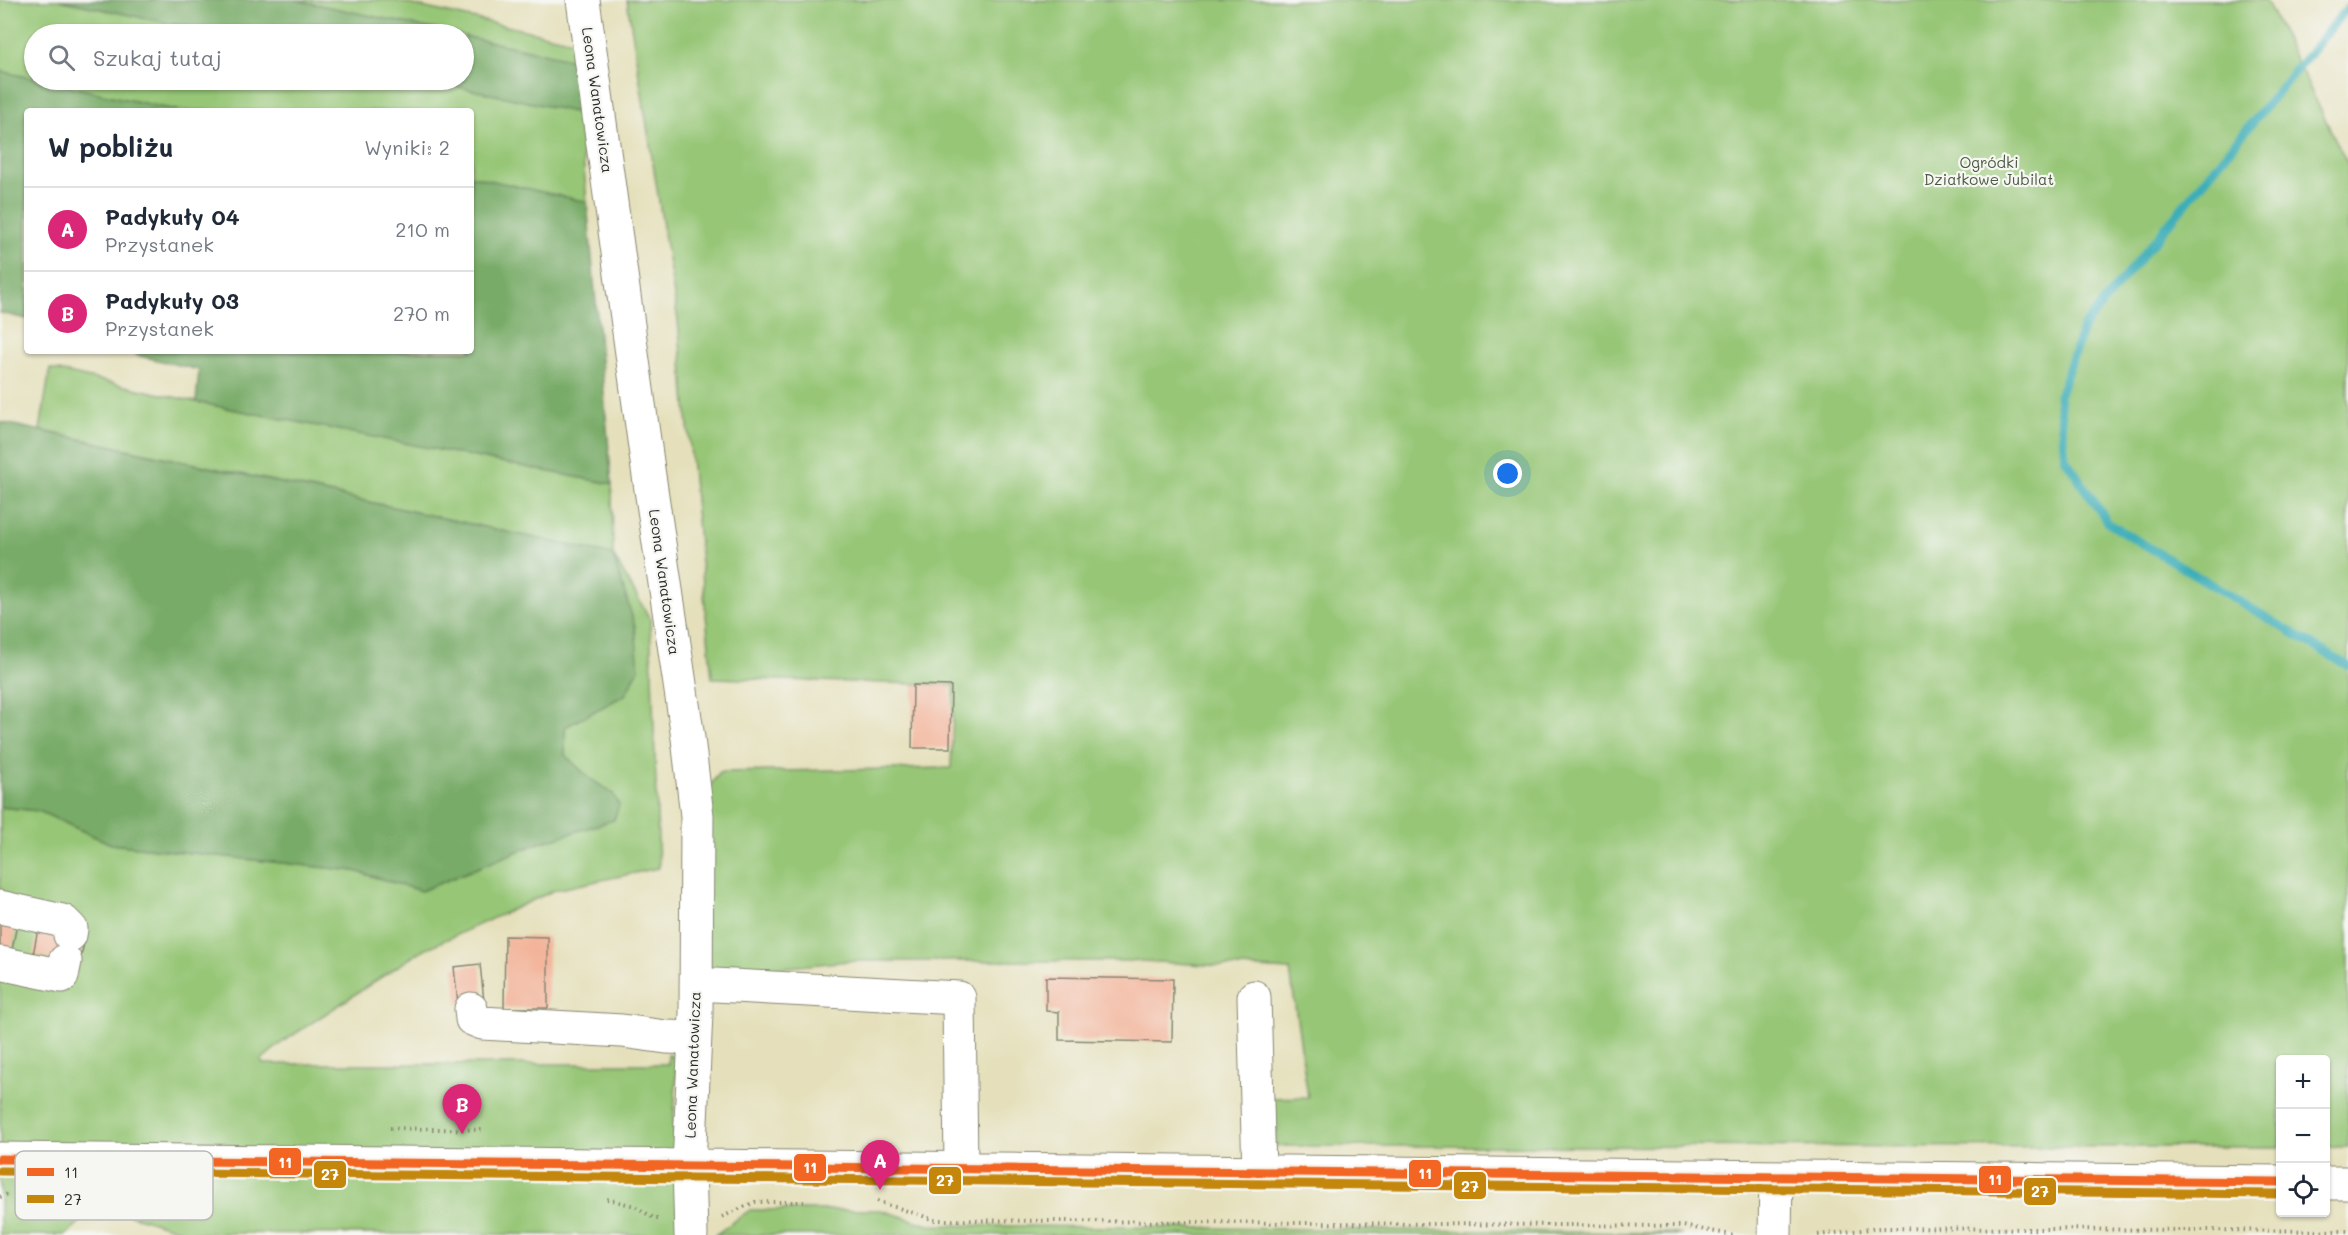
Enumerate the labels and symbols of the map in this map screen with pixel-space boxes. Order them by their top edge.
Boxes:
street label: Leona Wanatowicza [578,26,618,174]
park label: Ogródki Działkowe Jubilat [1924,152,2054,189]
your location [1493,459,1522,488]
street label: Leona Wanatowicza [645,508,685,656]
street label: Leona Wanatowicza [679,991,705,1139]
pin: B [442,1084,482,1134]
pin: A [860,1140,900,1190]
line badge: 11 [268,1147,302,1176]
legend [15,1151,213,1220]
text: 11 [278,1151,292,1172]
line badge: 11 [793,1153,827,1182]
text: 11 [803,1156,817,1177]
line badge: 11 [1408,1159,1442,1188]
line badge: 27 [313,1160,347,1189]
text: 11 [64,1161,78,1182]
text: 11 [1418,1162,1432,1183]
text: 27 [321,1163,339,1184]
line badge: 11 [1978,1165,2012,1194]
line badge: 27 [928,1166,962,1195]
text: 11 [1988,1168,2002,1189]
text: 27 [936,1169,954,1190]
line badge: 27 [1453,1171,1487,1200]
text: 27 [1461,1175,1479,1196]
line badge: 27 [2023,1177,2057,1206]
text: 27 [2031,1180,2049,1201]
text: 27 [64,1188,82,1209]

